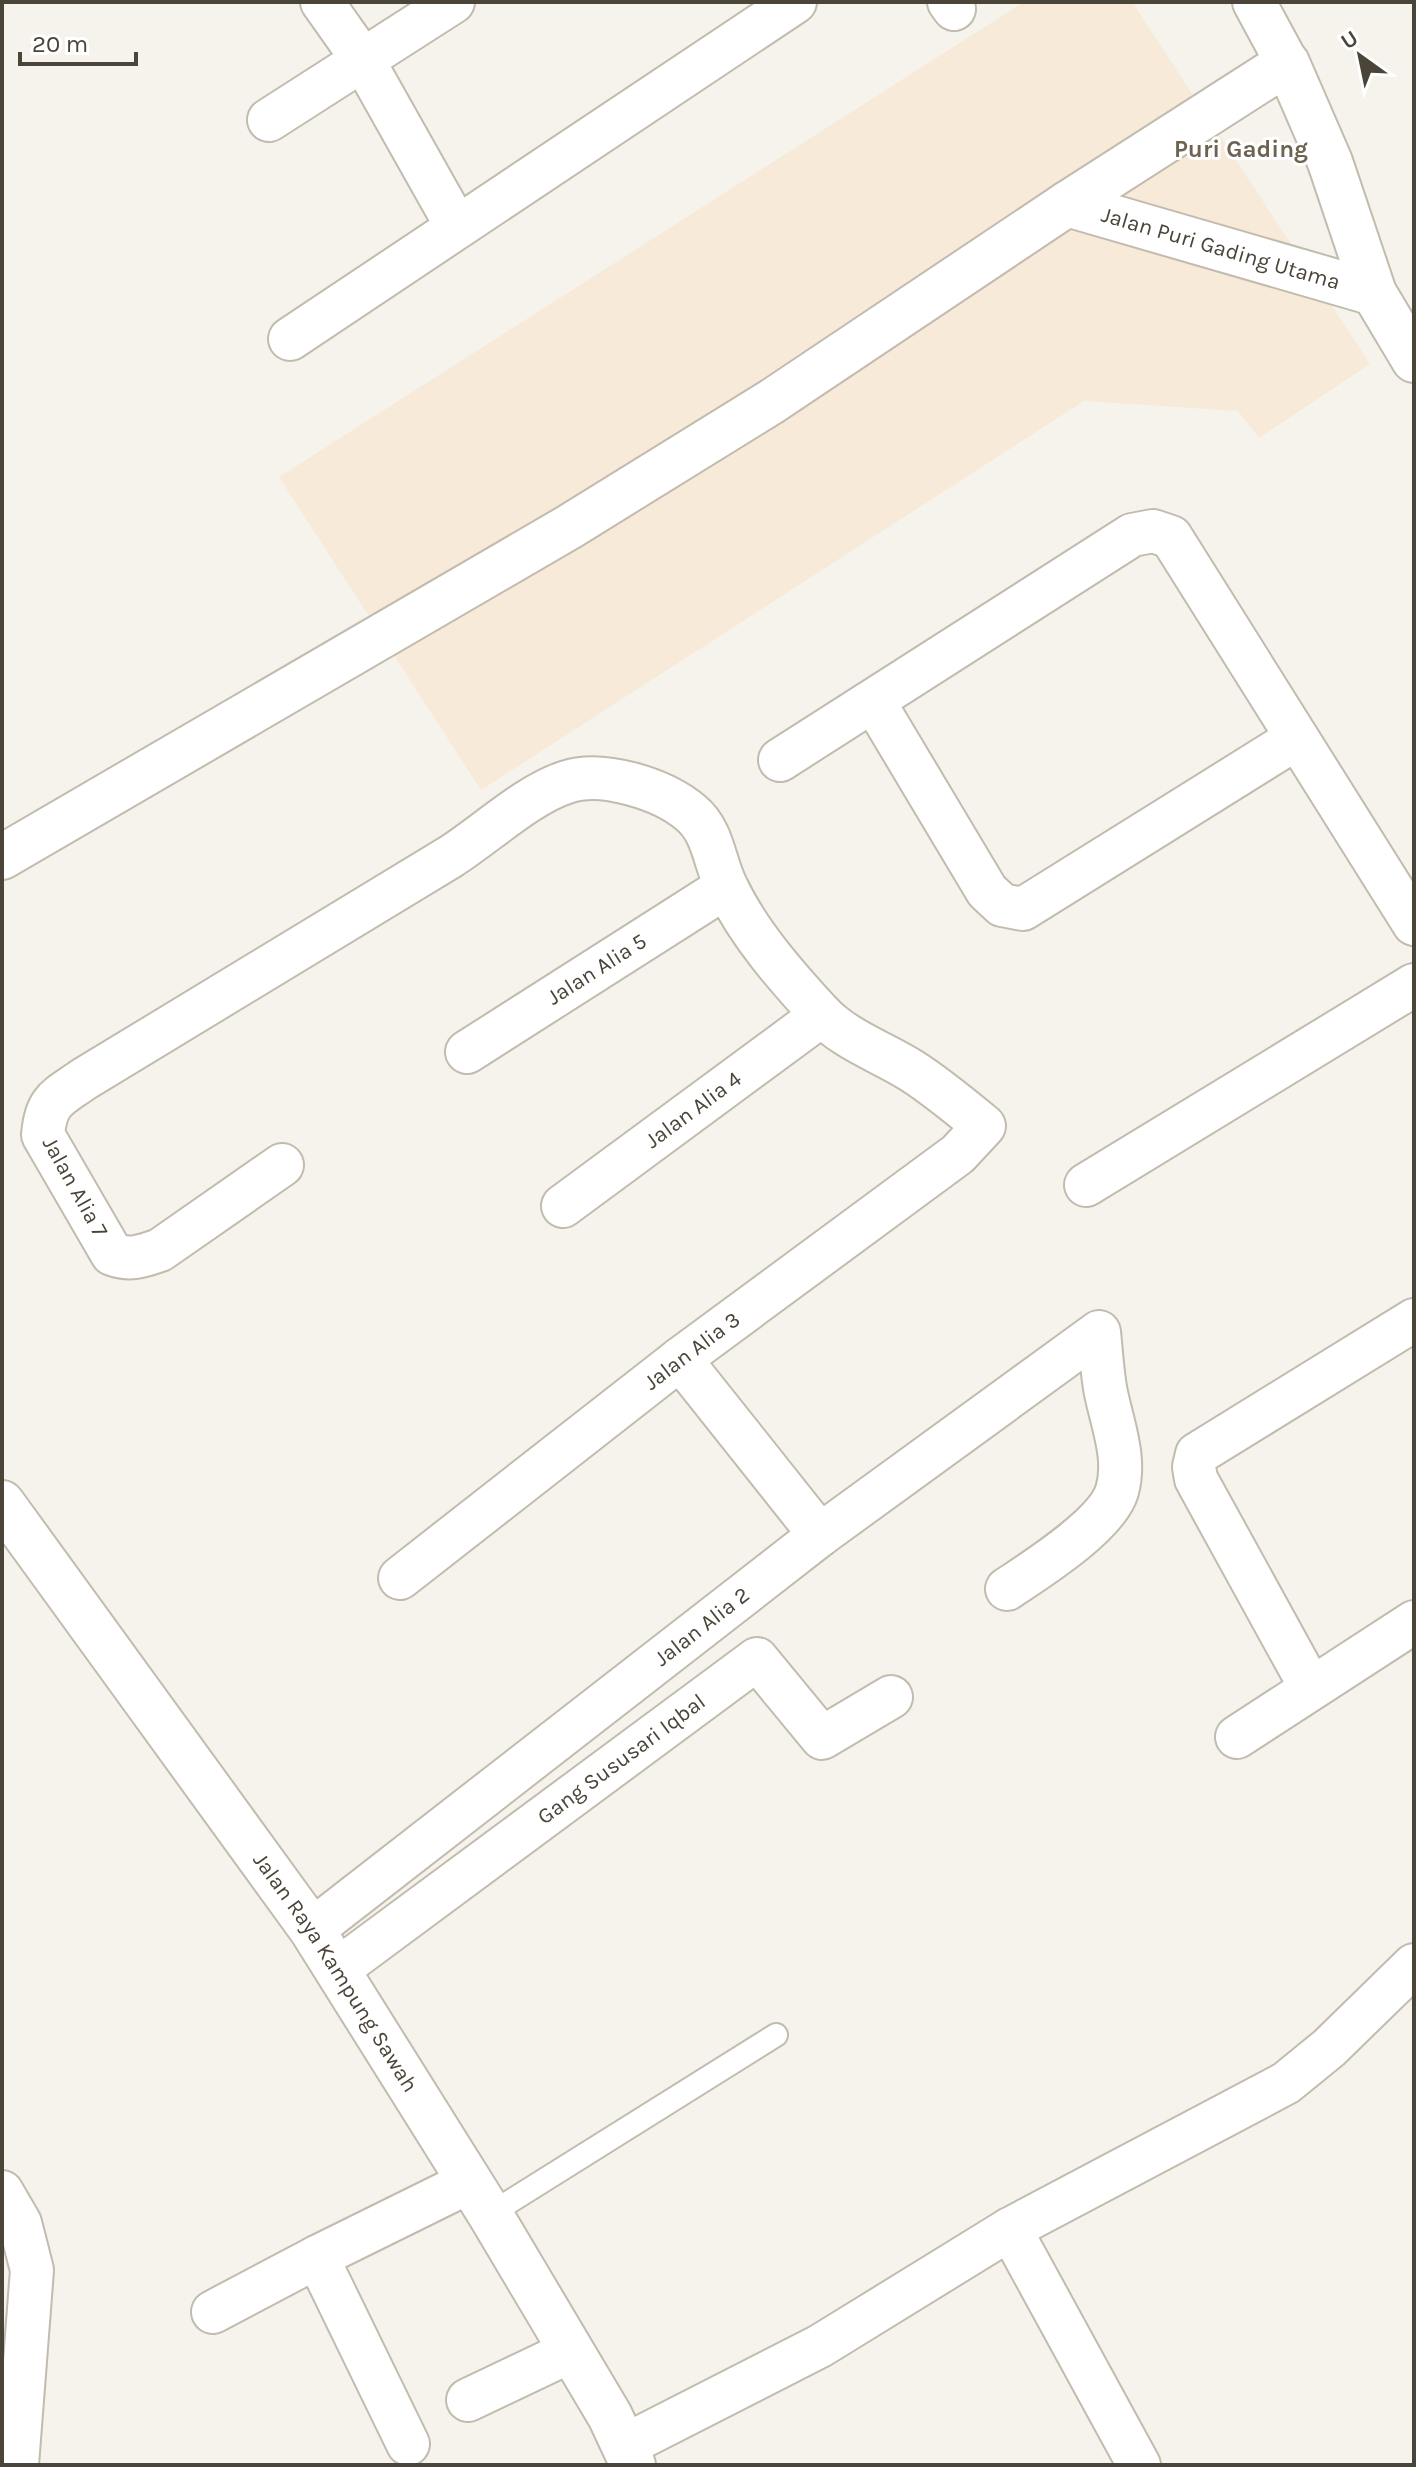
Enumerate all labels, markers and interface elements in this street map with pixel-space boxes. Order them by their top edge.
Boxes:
scale bar [20,16,136,66]
north arrow [1320,16,1400,96]
text: U [1336,25,1363,55]
text: 20 m [32,30,88,58]
district label: Puri Gading [1174,135,1308,163]
street label: Jalan Puri Gading Utama [1098,202,1343,295]
street label: Jalan Alia 5 [542,928,652,1011]
street label: Jalan Alia 4 [640,1066,747,1154]
street label: Jalan Alia 7 [37,1132,113,1242]
street label: Jalan Alia 3 [639,1306,745,1396]
street label: Jalan Alia 2 [649,1582,755,1672]
street label: Gang Sususari Iqbal [532,1689,711,1830]
street label: Jalan Raya Kampung Sawah [247,1848,423,2097]

